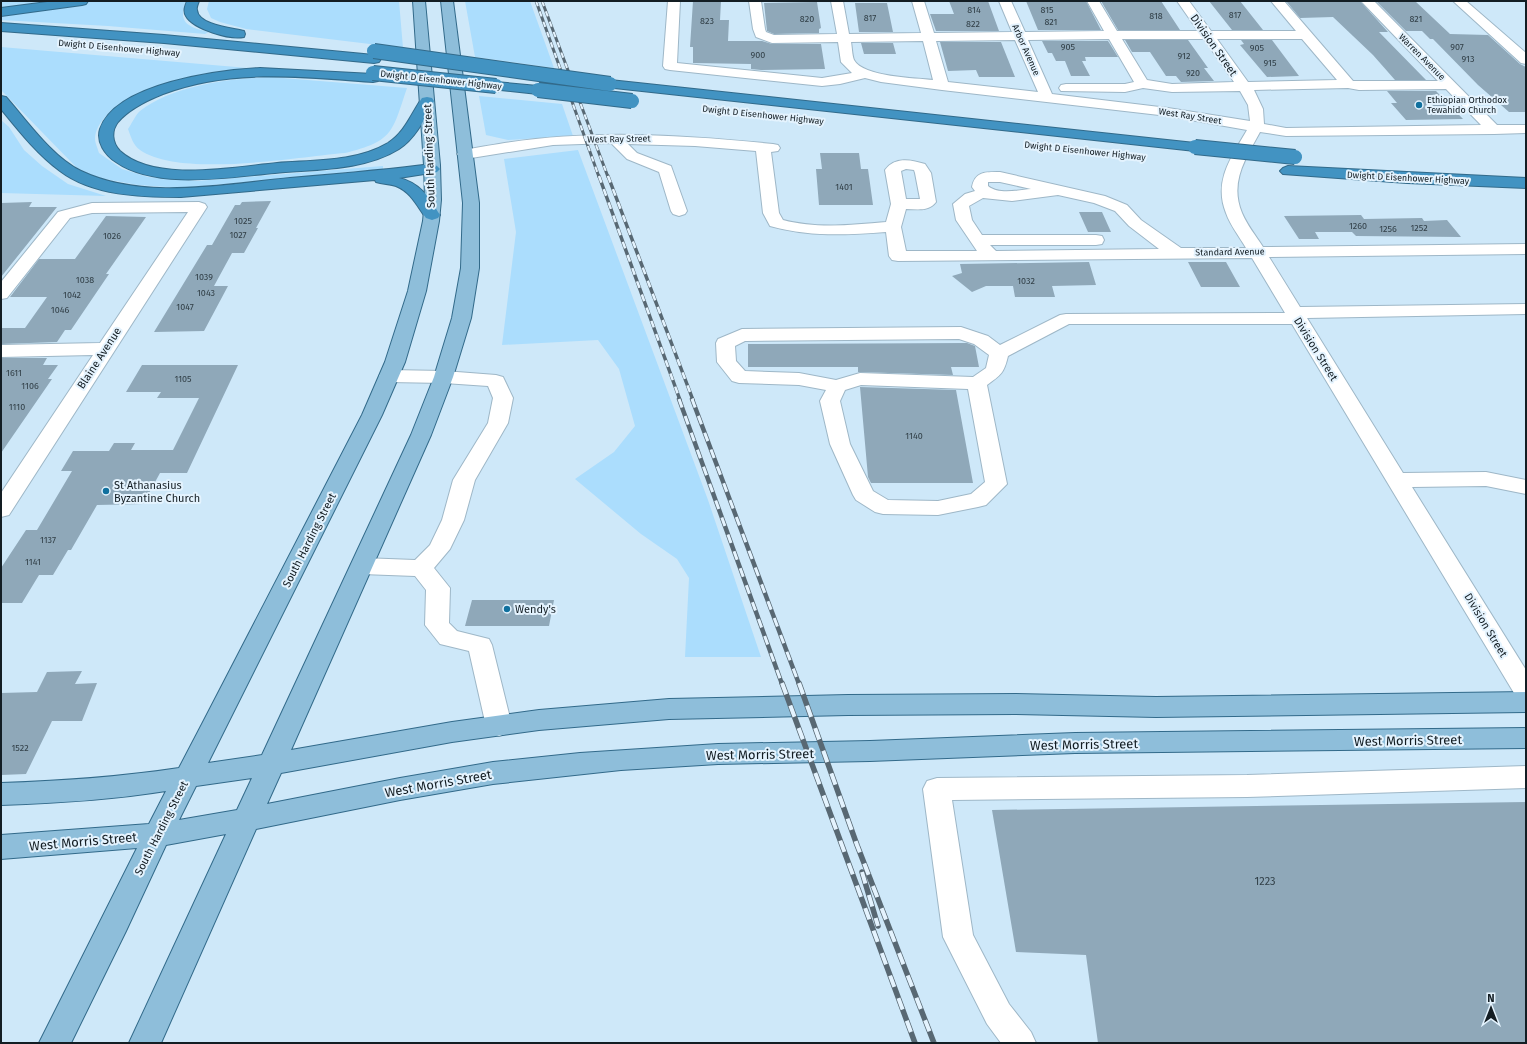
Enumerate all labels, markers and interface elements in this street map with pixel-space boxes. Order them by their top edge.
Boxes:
house number: 814 [967,5,981,15]
house number: 815 [1040,5,1054,15]
house number: 817 [1229,10,1241,20]
house number: 818 [1149,11,1163,21]
street label: Division Street [1187,12,1240,79]
house number: 817 [864,13,876,23]
house number: 820 [800,14,814,24]
house number: 821 [1410,14,1423,24]
house number: 823 [700,16,714,26]
house number: 821 [1045,17,1058,27]
house number: 822 [966,19,980,29]
street label: Arbor Avenue [1010,23,1042,77]
street label: Warren Avenue [1397,32,1447,82]
street label: Dwight D Eisenhower Highway [58,38,181,58]
house number: 905 [1061,42,1076,52]
house number: 907 [1450,42,1464,52]
house number: 905 [1250,43,1265,53]
house number: 900 [751,50,765,60]
house number: 912 [1178,51,1190,61]
house number: 913 [1462,54,1474,64]
house number: 915 [1264,58,1277,68]
house number: 920 [1186,68,1200,78]
street label: Dwight D Eisenhower Highway [380,69,503,91]
place label: Ethiopian Orthodox Tewahido Church [1427,95,1507,115]
marker: Ethiopian Orthodox Tewahido Church [1414,100,1424,110]
street label: South Harding Street [421,104,438,208]
street label: Dwight D Eisenhower Highway [702,104,825,126]
street label: West Ray Street [1158,106,1223,126]
street label: West Ray Street [587,133,652,145]
street label: Dwight D Eisenhower Highway [1024,140,1147,162]
street label: Dwight D Eisenhower Highway [1347,170,1470,186]
house number: 1401 [835,182,853,192]
house number: 1025 [234,216,252,226]
house number: 1260 [1349,221,1367,231]
house number: 1252 [1410,223,1428,233]
house number: 1256 [1379,224,1397,234]
house number: 1027 [229,230,247,240]
house number: 1026 [103,231,121,241]
street label: Standard Avenue [1195,246,1265,258]
house number: 1039 [195,272,213,282]
house number: 1038 [76,275,94,285]
house number: 1032 [1017,276,1035,286]
house number: 1043 [197,288,215,298]
house number: 1042 [63,290,81,300]
house number: 1047 [176,302,194,312]
house number: 1046 [51,305,69,315]
street label: Division Street [1291,315,1340,383]
street label: Blaine Avenue [75,325,124,392]
house number: 1611 [6,368,22,378]
house number: 1105 [174,374,192,384]
house number: 1106 [21,381,39,391]
house number: 1110 [9,402,25,412]
house number: 1140 [905,431,923,441]
place label: St Athanasius Byzantine Church [114,479,200,505]
marker: St Athanasius Byzantine Church [101,486,111,496]
street label: South Harding Street [280,491,339,590]
house number: 1137 [40,535,56,545]
house number: 1141 [25,557,41,567]
street label: Division Street [1461,591,1510,660]
place label: Wendy's [515,603,556,616]
marker: Wendy's [502,604,512,614]
street label: West Morris Street [1354,732,1462,749]
street label: West Morris Street [1030,736,1138,753]
house number: 1522 [11,743,29,753]
street label: West Morris Street [706,746,814,763]
street label: West Morris Street [384,767,493,800]
street label: South Harding Street [132,779,191,878]
street label: West Morris Street [29,829,138,854]
house number: 1223 [1254,875,1276,888]
north arrow [1471,988,1511,1028]
text: N [1487,992,1495,1005]

